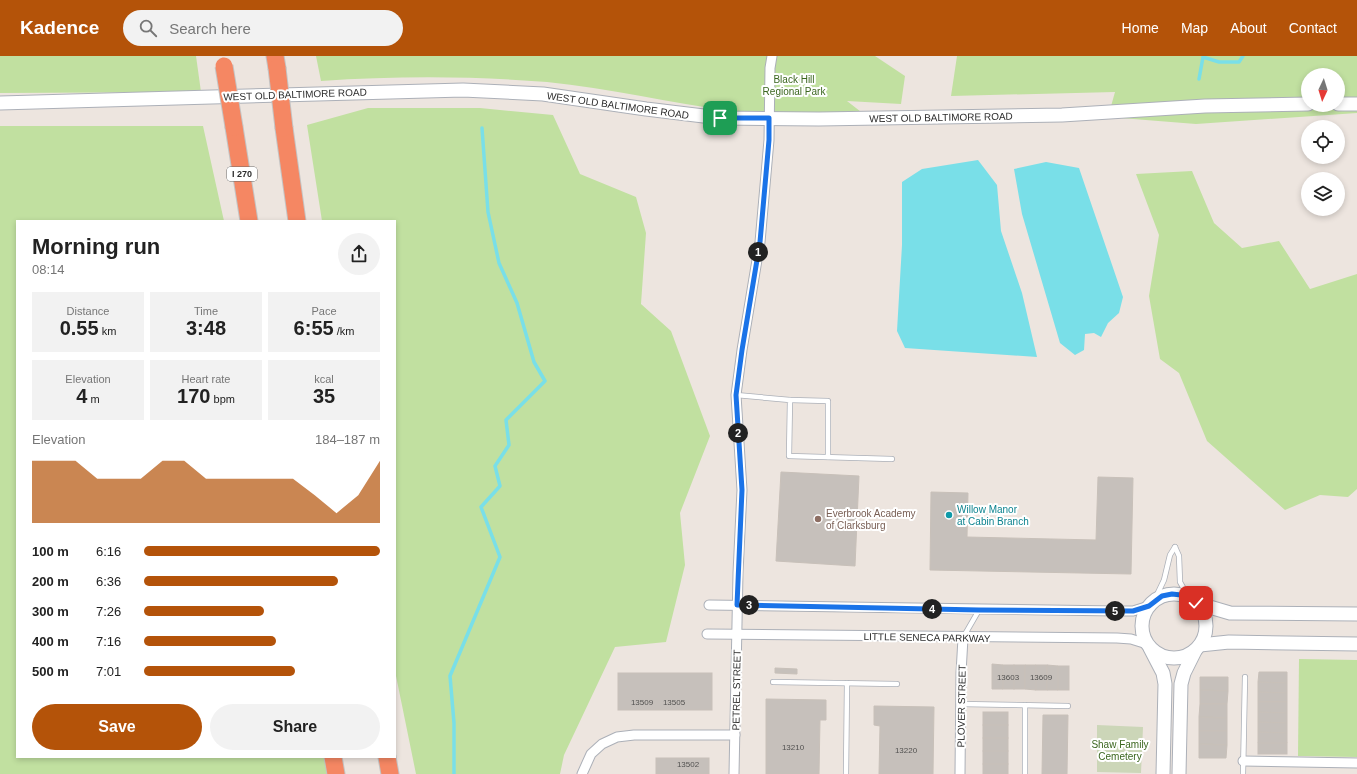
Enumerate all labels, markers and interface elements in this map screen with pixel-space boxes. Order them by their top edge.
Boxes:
search box [123,10,403,46]
text: Kadence [20,17,99,38]
icon: search [137,17,159,39]
text: Search here [169,20,251,37]
text: Home [1122,20,1159,36]
text: Map [1181,20,1208,36]
text: About [1230,20,1267,36]
text: Contact [1289,20,1337,36]
north arrow [1301,68,1345,112]
map controls [1301,68,1345,216]
park label: Black Hill Regional Park [763,74,826,97]
street label: WEST OLD BALTIMORE ROAD [223,86,367,103]
street label: WEST OLD BALTIMORE ROAD [546,90,690,121]
pin [703,101,737,135]
icon: arrive [709,107,731,129]
street label: WEST OLD BALTIMORE ROAD [869,111,1013,124]
button: locate [1301,120,1345,164]
road number: I 270 [227,167,257,181]
button: layers [1301,172,1345,216]
button: share [338,233,380,275]
text: Morning run [32,234,160,259]
pin: 1 [748,242,768,262]
text: 1 [755,246,761,258]
text: 08:14 [32,262,65,277]
text: Distance [67,305,109,317]
text: Time [194,305,218,317]
text: Pace [311,305,337,317]
text: 0.55 [60,317,99,339]
text: 3:48 [186,317,226,339]
text: 6:55 [294,317,334,339]
text: km [99,325,116,337]
text: /km [334,325,354,337]
text: Elevation [65,373,111,385]
text: Heart rate [182,373,230,385]
text: kcal [314,373,334,385]
text: 4 [76,385,87,407]
text: 170 [177,385,210,407]
text: 35 [313,385,335,407]
text: m [87,393,100,405]
text: bpm [210,393,235,405]
pin: 2 [728,423,748,443]
text: 2 [735,427,741,439]
text: Elevation [32,432,85,447]
text: 184–187 m [315,432,380,447]
place label: Willow Manor at Cabin Branch [957,504,1029,527]
place label: Everbrook Academy of Clarksburg [826,508,916,531]
marker: Willow Manor at Cabin Branch [944,510,954,520]
marker: Everbrook Academy of Clarksburg [813,514,823,524]
text: 100 m [32,544,69,559]
text: 6:16 [96,544,121,559]
text: 200 m [32,574,69,589]
text: 6:36 [96,574,121,589]
pin [1179,586,1213,620]
icon: check [1185,592,1207,614]
pin: 3 [739,595,759,615]
text: 3 [746,599,752,611]
pin: 4 [922,599,942,619]
pin: 5 [1105,601,1125,621]
text: 4 [929,603,935,615]
text: 300 m [32,604,69,619]
text: 7:26 [96,604,121,619]
text: 5 [1112,605,1118,617]
street label: LITTLE SENECA PARKWAY [863,631,991,644]
text: 400 m [32,634,69,649]
text: 7:16 [96,634,121,649]
street label: PETREL STREET [730,650,743,730]
text: 500 m [32,664,69,679]
text: 7:01 [96,664,121,679]
street label: PLOVER STREET [955,665,968,748]
house number: 13603 [997,673,1020,682]
house number: 13609 [1030,673,1053,682]
house number: 13509 [631,698,654,707]
house number: 13505 [663,698,686,707]
button: Save [32,704,202,750]
button: Share [210,704,380,750]
park label: Shaw Family Cemetery [1091,739,1149,762]
house number: 13210 [782,743,805,752]
house number: 13220 [895,746,918,755]
house number: 13502 [677,760,700,769]

